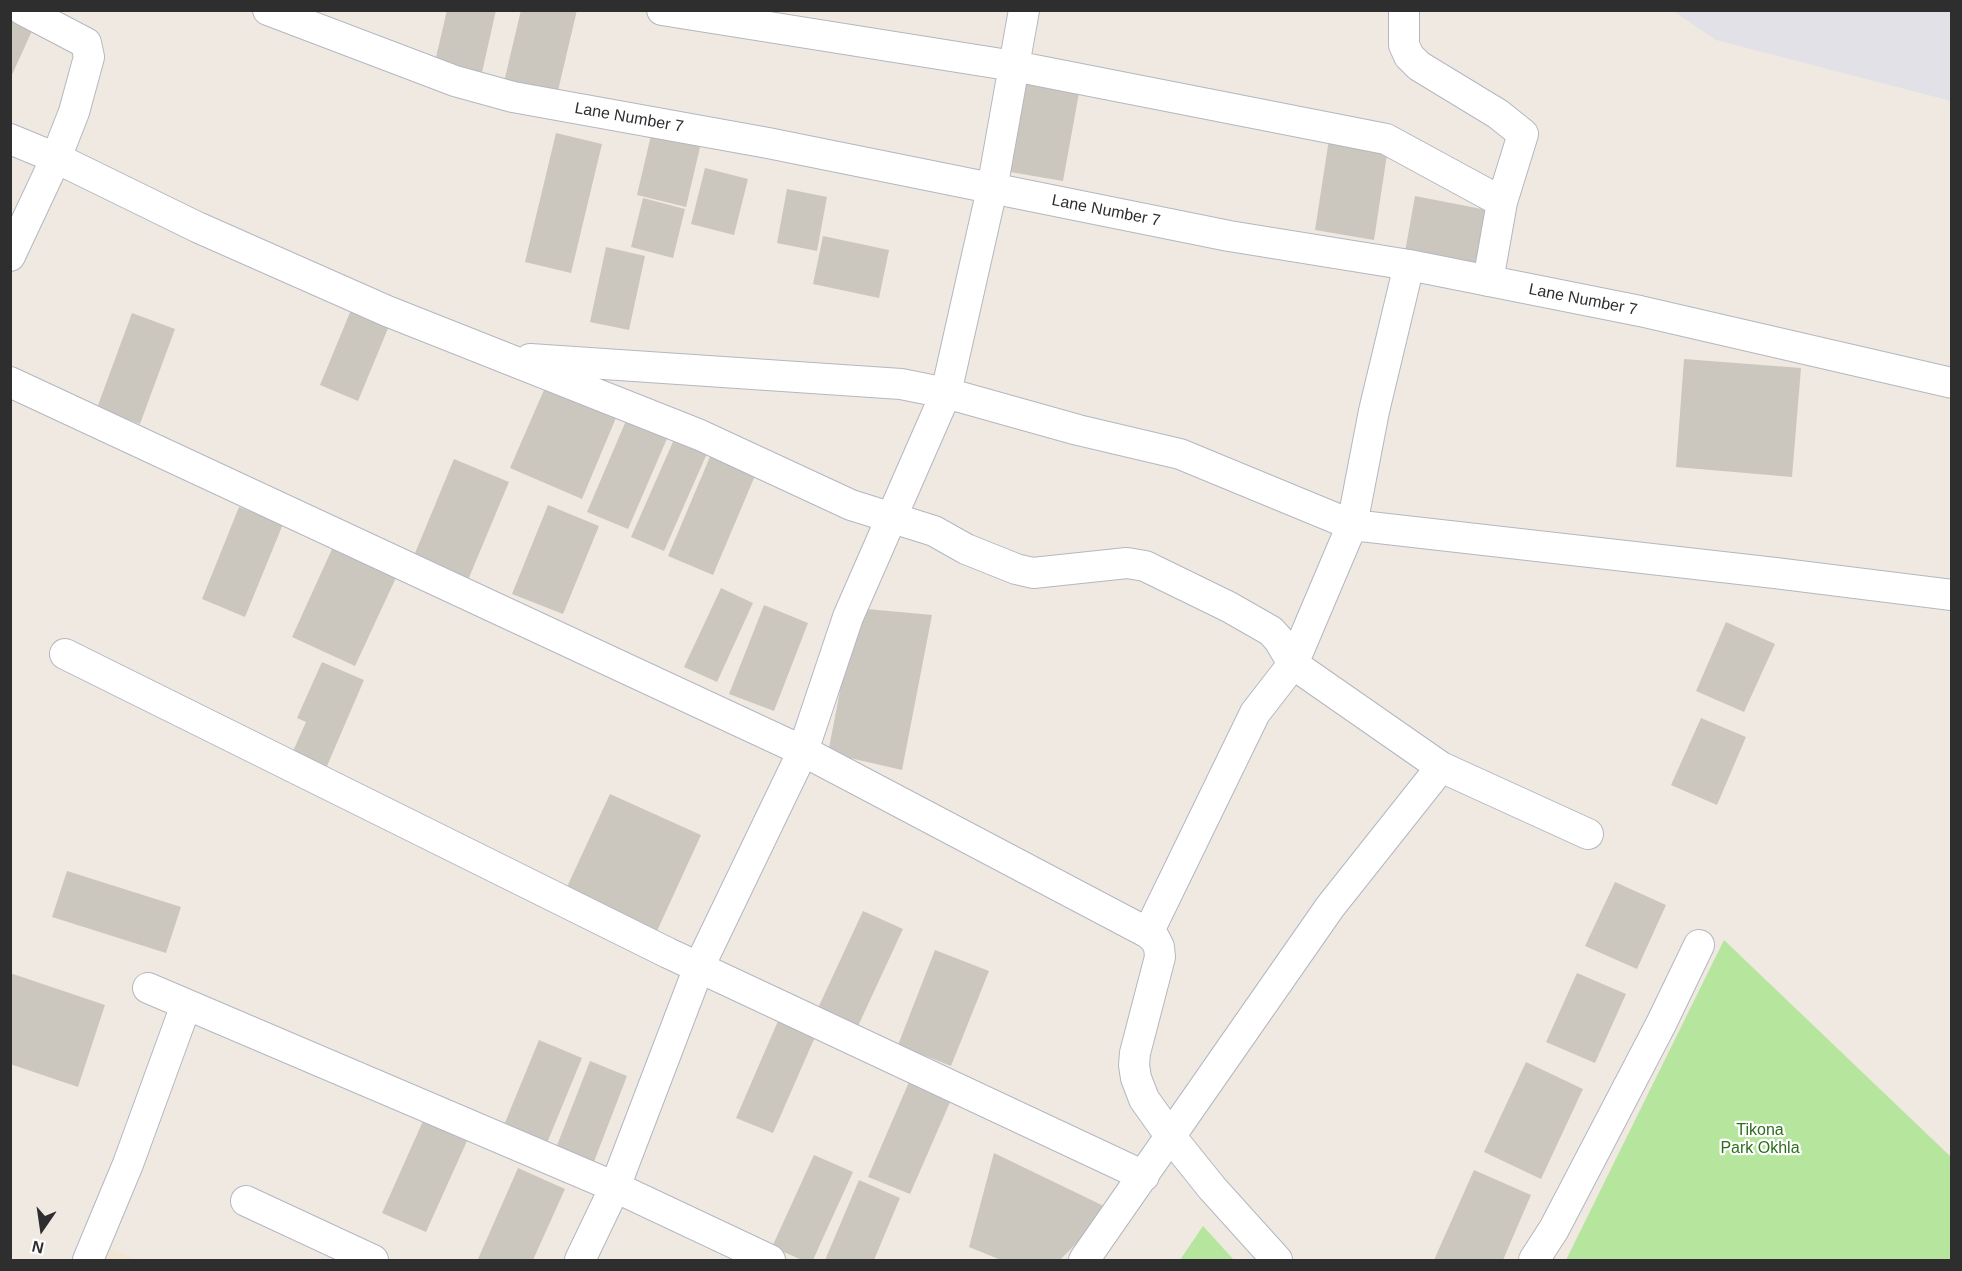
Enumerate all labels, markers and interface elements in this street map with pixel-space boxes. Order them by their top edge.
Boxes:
street label: Lane Number 7 [573,99,685,137]
street label: Lane Number 7 [1050,191,1162,231]
street label: Lane Number 7 [1527,280,1639,320]
park label: Tikona Park Okhla [1720,1121,1800,1159]
north arrow [12,1199,72,1259]
text: N [30,1237,45,1257]

